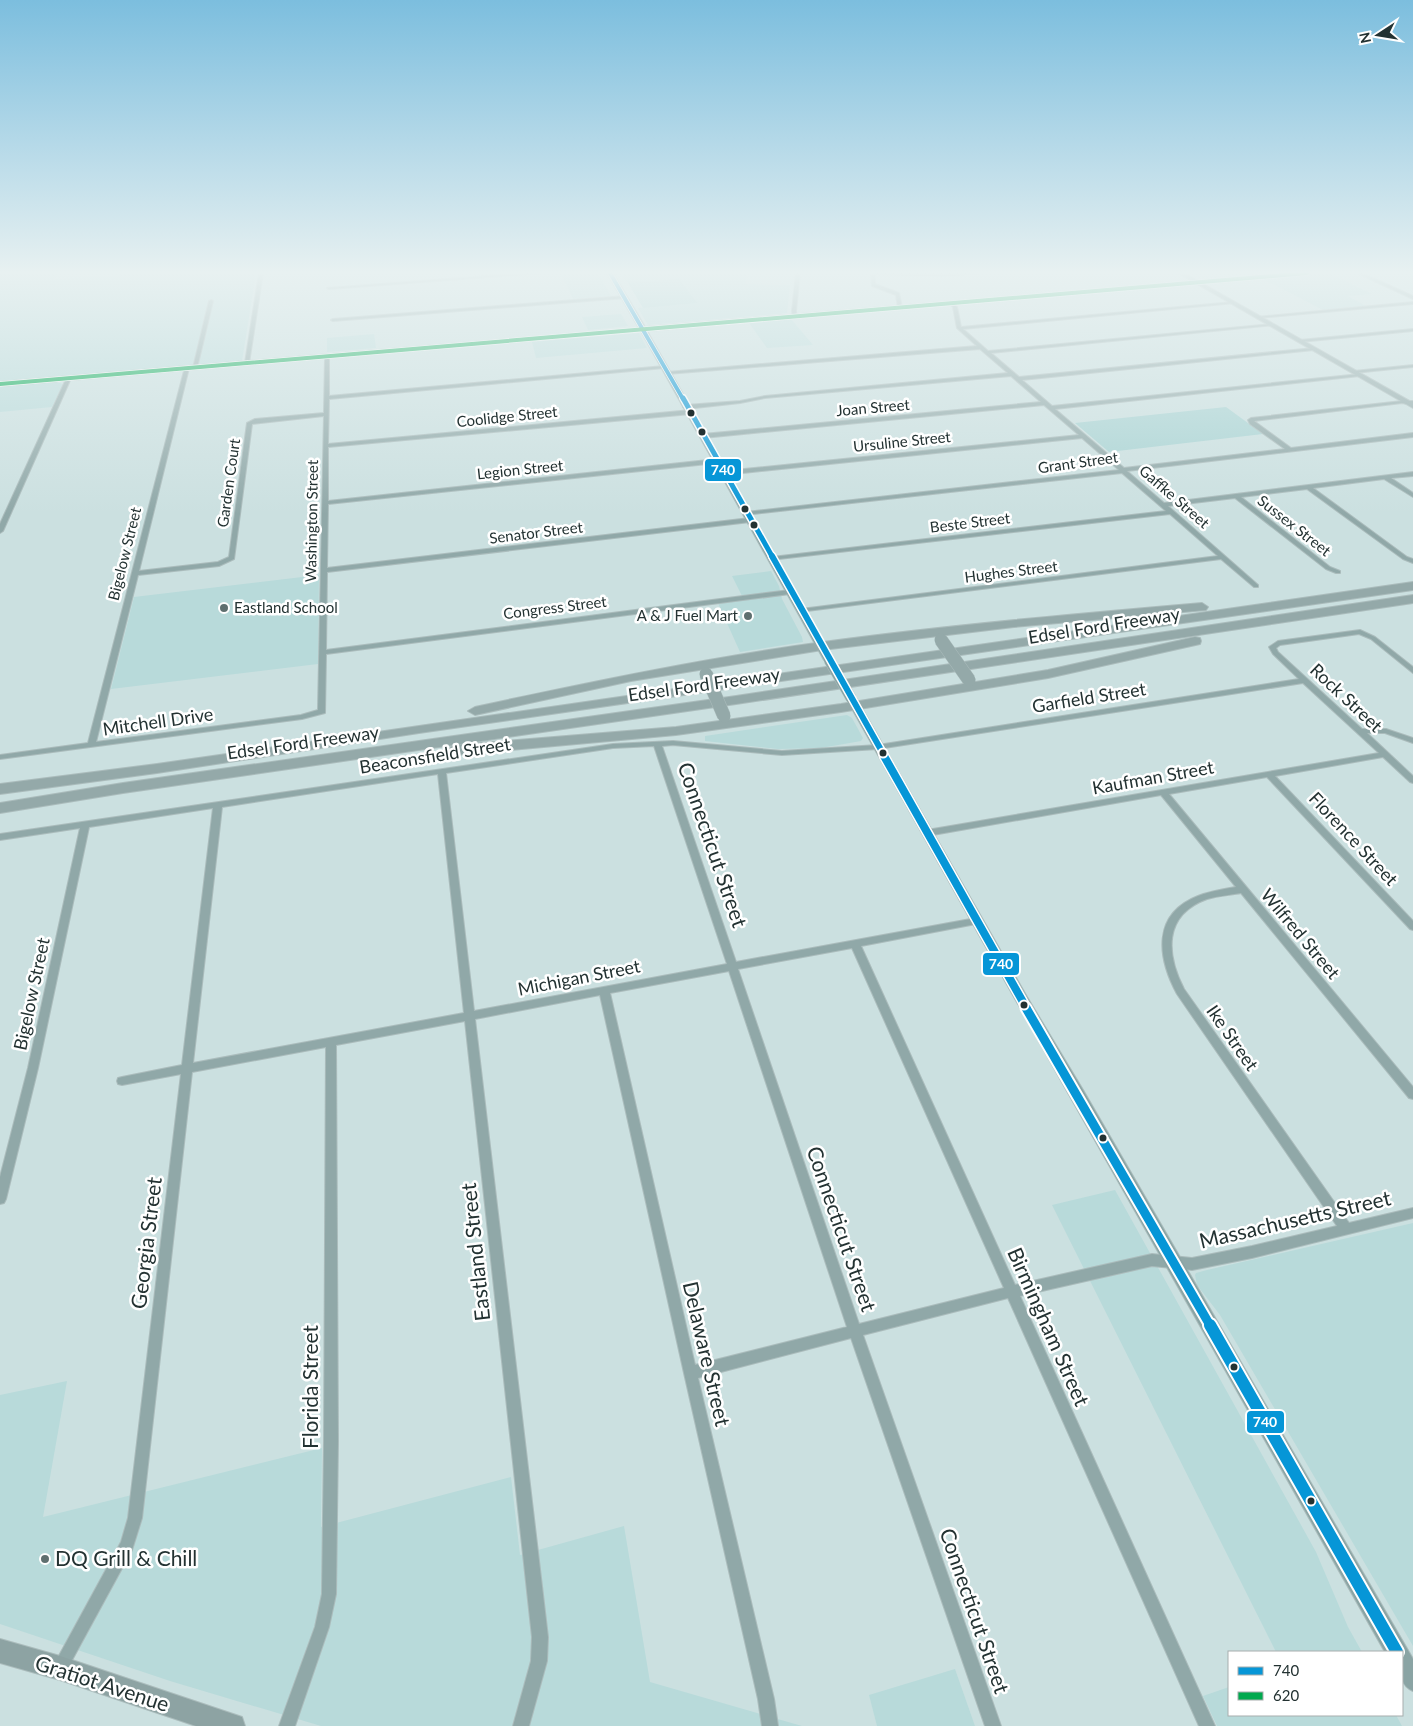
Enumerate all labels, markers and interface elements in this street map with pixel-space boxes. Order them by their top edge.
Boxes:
north arrow [1353,10,1403,60]
text: N [1355,31,1374,45]
street label: Joan Street [835,395,911,419]
street label: Coolidge Street [456,402,559,430]
unlabelled marker [686,408,696,418]
unlabelled marker [697,427,707,437]
street label: Ursuline Street [852,427,952,455]
street label: Garden Court [213,437,243,528]
street label: Grant Street [1037,447,1120,477]
street label: Legion Street [476,455,565,482]
line badge: 740 [704,458,742,482]
street label: Washington Street [301,459,321,582]
text: 740 [711,461,735,478]
street label: Gaffke Street [1136,461,1214,532]
street label: Sussex Street [1254,491,1335,560]
unlabelled marker [740,504,750,514]
street label: Bigelow Street [104,505,144,602]
street label: Beste Street [929,508,1012,536]
street label: Senator Street [488,517,584,547]
unlabelled marker [749,520,759,530]
street label: Hughes Street [963,556,1059,586]
street label: Congress Street [502,592,608,622]
place label: Eastland School [234,598,338,616]
marker: Eastland School [218,602,230,614]
street label: Edsel Ford Freeway [1026,602,1182,648]
place label: A & J Fuel Mart [637,606,739,624]
marker: A & J Fuel Mart [742,610,754,622]
street label: Rock Street [1306,658,1388,737]
street label: Edsel Ford Freeway [626,662,782,706]
street label: Garfield Street [1030,677,1148,717]
street label: Mitchell Drive [101,702,215,740]
street label: Edsel Ford Freeway [225,720,381,764]
street label: Beaconsfield Street [358,732,512,778]
unlabelled marker [878,748,888,758]
street label: Kaufman Street [1090,755,1216,799]
street label: Connecticut Street [673,759,754,931]
street label: Florence Street [1305,787,1403,890]
street label: Wilfred Street [1257,884,1345,983]
street label: Bigelow Street [8,935,54,1052]
line badge: 740 [982,952,1020,976]
street label: Michigan Street [516,954,642,1000]
text: 740 [989,955,1013,972]
unlabelled marker [1019,1000,1029,1010]
street label: Ike Street [1202,1000,1264,1075]
unlabelled marker [1098,1133,1108,1143]
street label: Connecticut Street [802,1143,883,1315]
street label: Georgia Street [125,1175,166,1310]
street label: Eastland Street [455,1181,494,1322]
street label: Massachusetts Street [1196,1184,1393,1253]
street label: Birmingham Street [1003,1243,1096,1410]
street label: Delaware Street [679,1279,736,1429]
street label: Florida Street [297,1324,322,1449]
unlabelled marker [1229,1362,1239,1372]
line badge: 740 [1246,1410,1285,1434]
text: 740 [1253,1413,1277,1430]
unlabelled marker [1306,1496,1316,1506]
street label: Connecticut Street [935,1525,1016,1697]
place label: DQ Grill & Chill [55,1545,197,1570]
marker: DQ Grill & Chill [39,1553,51,1565]
street label: Gratiot Avenue [32,1649,173,1716]
legend [1228,1651,1403,1716]
text: 740 [1273,1661,1299,1679]
text: 620 [1273,1686,1299,1704]

